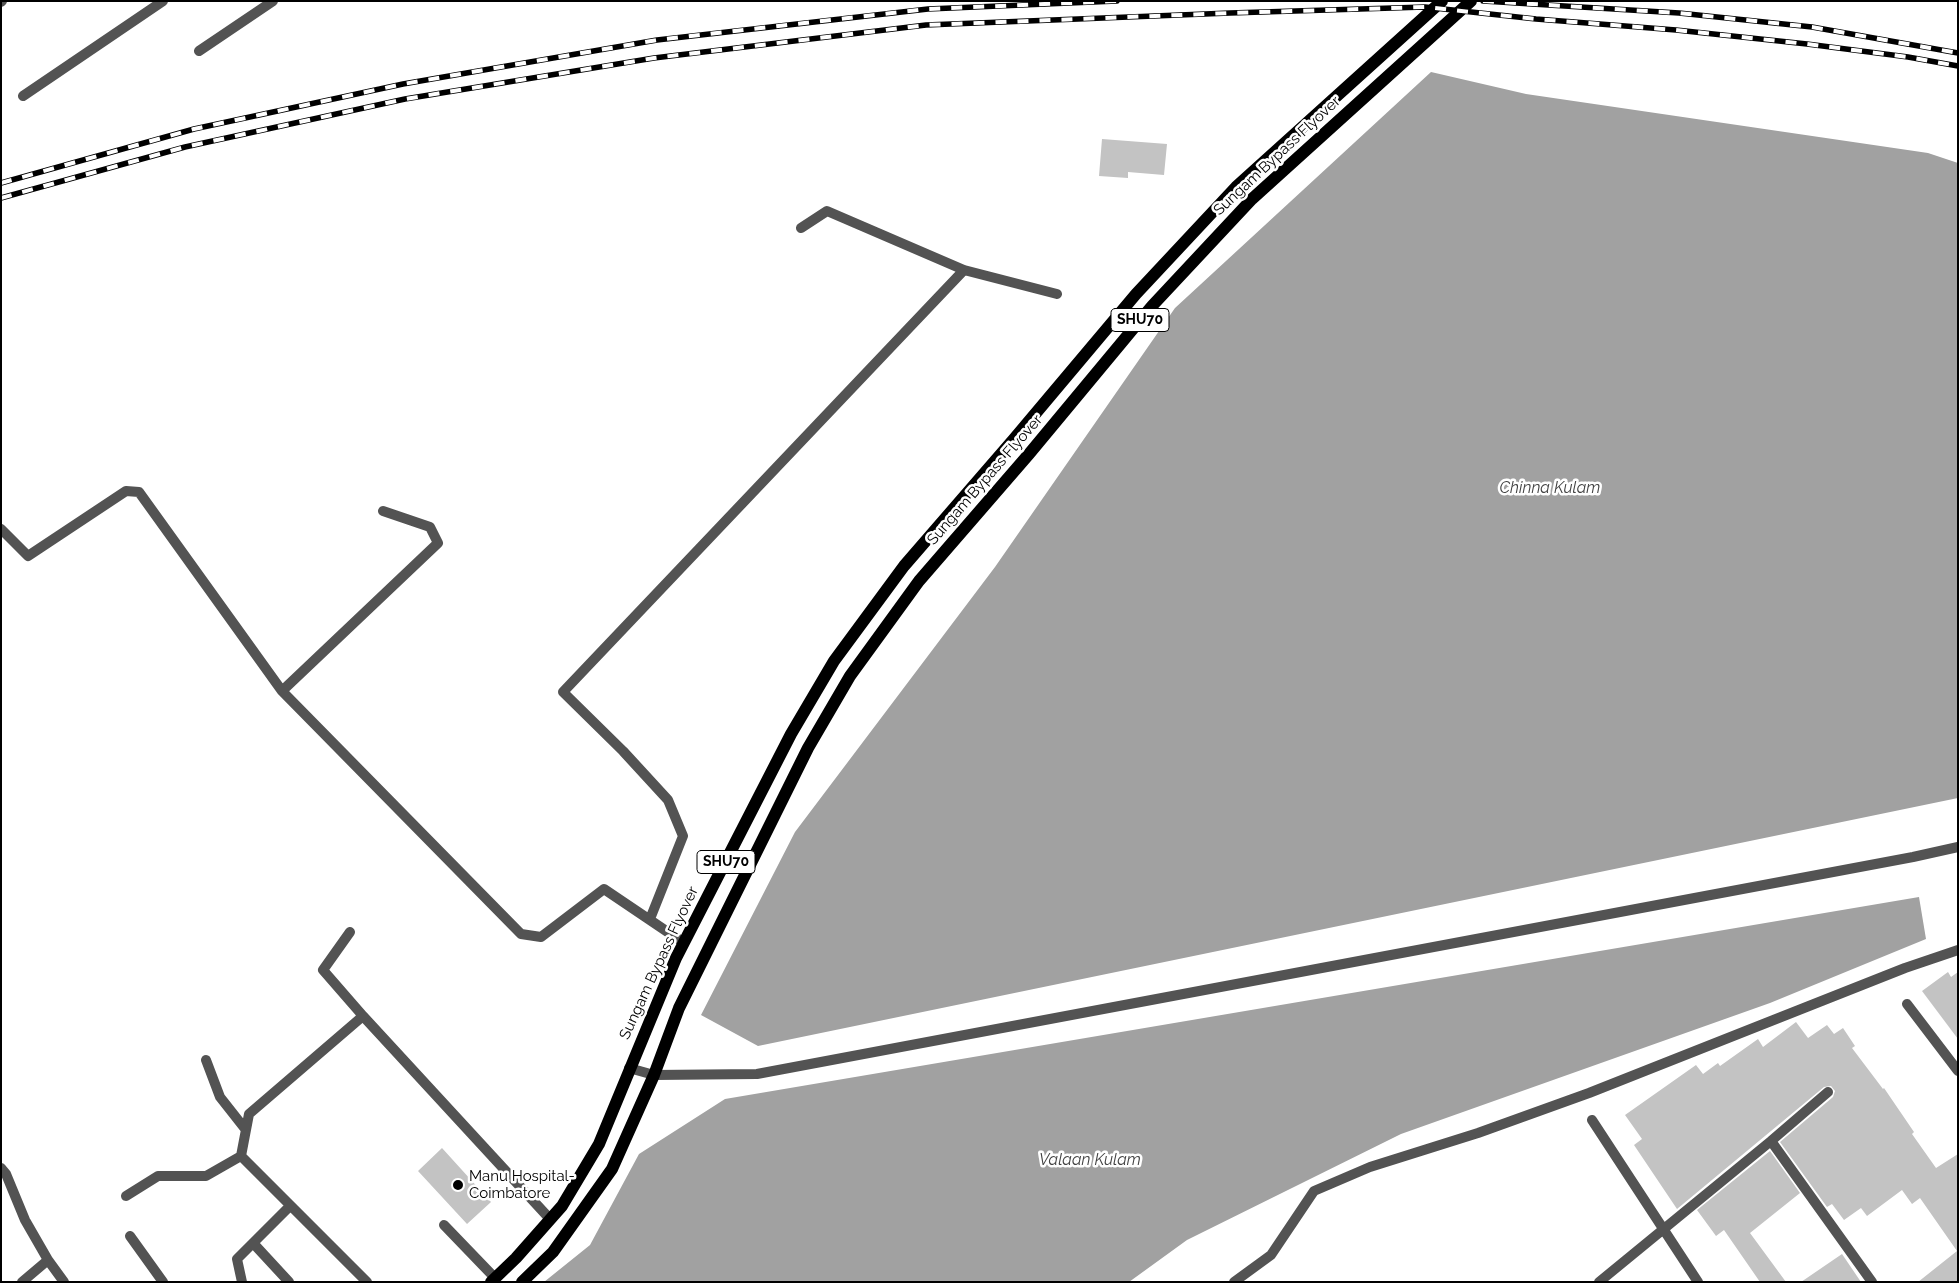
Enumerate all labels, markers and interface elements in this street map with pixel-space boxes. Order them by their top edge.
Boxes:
street label: Sungam Bypass Flyover [1210,93,1344,219]
road number: SHU70 [1111,308,1169,332]
street label: Sungam Bypass Flyover [924,411,1046,549]
water label: Chinna Kulam [1500,478,1600,498]
road number: SHU70 [697,850,755,874]
street label: Sungam Bypass Flyover [616,884,702,1042]
water label: Valaan Kulam [1039,1150,1141,1170]
place label: Manu Hospital- Coimbatore [469,1167,575,1202]
marker: Manu Hospital- Coimbatore [451,1178,465,1192]

